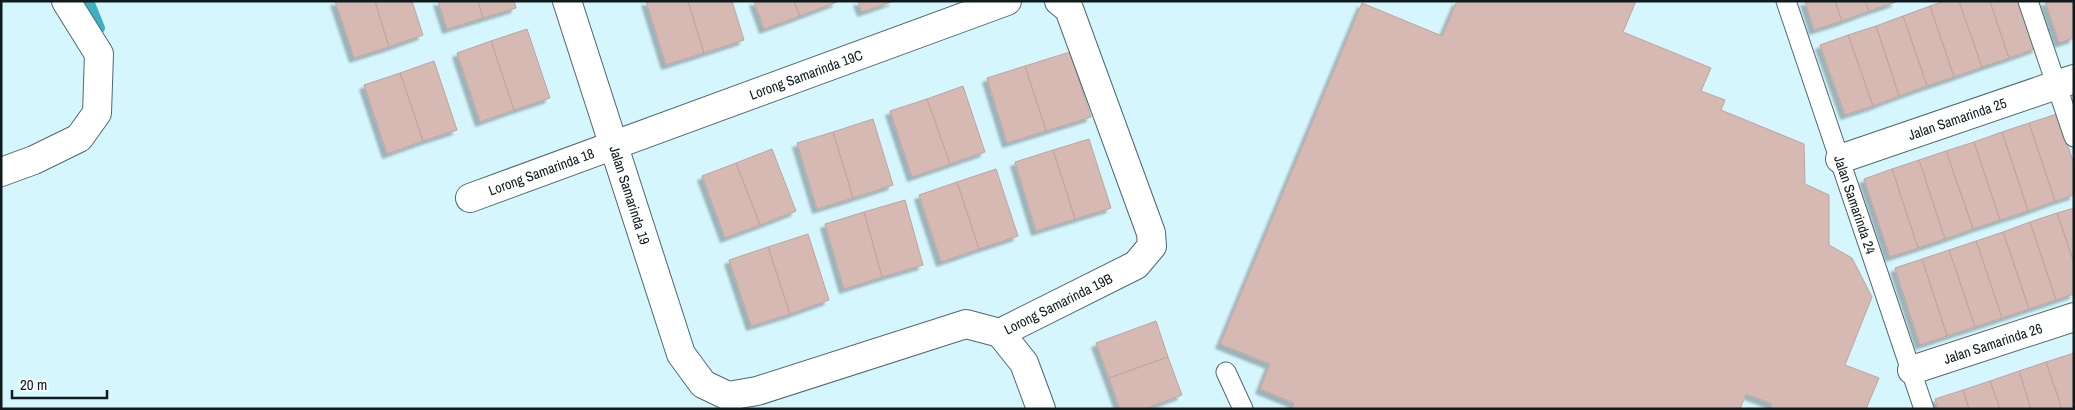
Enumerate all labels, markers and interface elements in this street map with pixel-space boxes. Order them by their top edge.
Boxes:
street label: Lorong Samarinda 19C [747,46,865,104]
street label: Jalan Samarinda 25 [1906,94,2009,144]
street label: Jalan Samarinda 19 [605,143,654,247]
street label: Lorong Samarinda 18 [486,144,597,199]
street label: Jalan Samarinda 24 [1830,153,1880,257]
street label: Lorong Samarinda 19B [1001,269,1116,339]
street label: Jalan Samarinda 26 [1941,319,2044,368]
scale bar [12,368,108,400]
text: 20 m [20,374,47,395]

